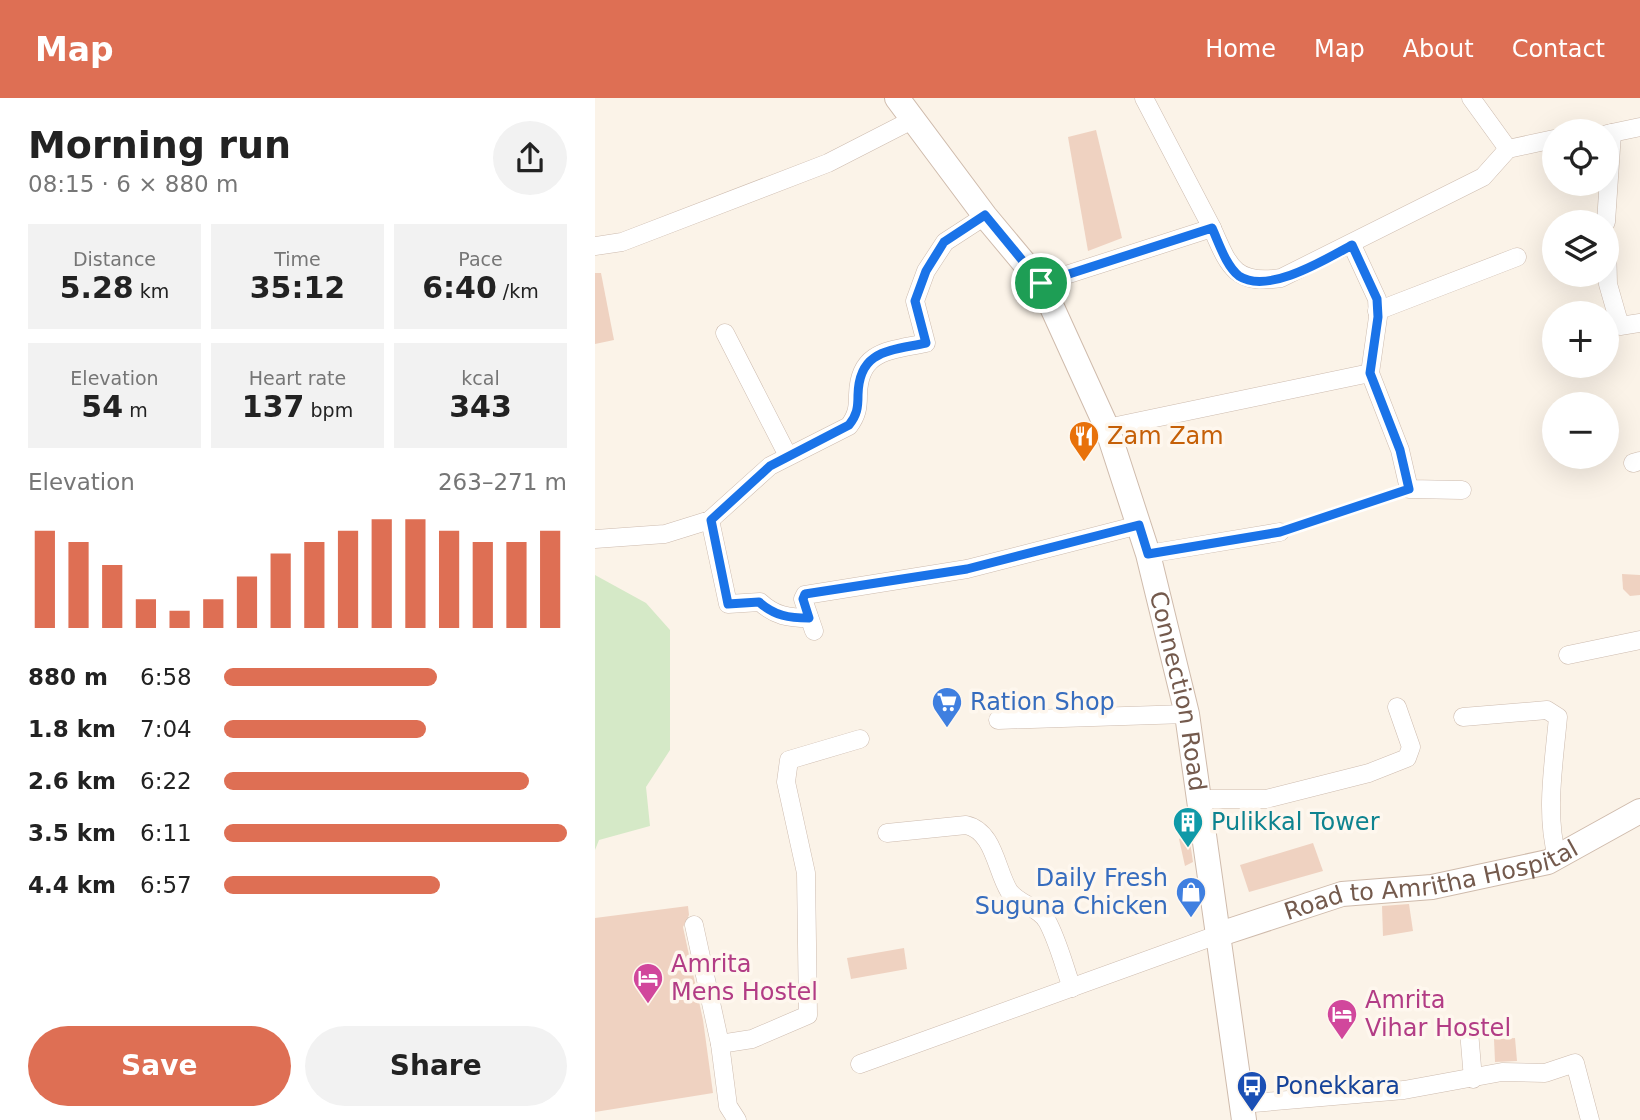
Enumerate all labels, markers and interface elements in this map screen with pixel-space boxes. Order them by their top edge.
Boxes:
text: Map [35,30,114,69]
text: Home [1205,35,1276,63]
text: Map [1314,35,1365,63]
text: About [1403,35,1474,63]
text: Contact [1512,35,1605,63]
map controls [1542,119,1619,469]
button: locate [1542,119,1619,196]
button: share [493,121,567,195]
text: Morning run [28,123,291,167]
text: 08:15 · 6 × 880 m [28,171,238,197]
button: layers [1542,210,1619,287]
text: Distance [73,248,156,270]
text: Time [274,248,321,270]
text: Pace [458,248,503,270]
pin [1011,253,1071,313]
icon: arrive [1022,264,1060,302]
text: 5.28 [60,270,134,305]
text: 35:12 [250,270,345,305]
text: 6:40 [422,270,497,305]
text: km [134,280,169,302]
text: /km [497,280,539,302]
button: + [1542,301,1619,378]
text: Elevation [70,367,159,389]
text: Heart rate [249,367,346,389]
text: kcal [461,367,500,389]
text: 54 [81,389,123,424]
text: 137 [242,389,304,424]
text: 343 [449,389,512,424]
button: − [1542,392,1619,469]
text: m [123,399,148,421]
text: bpm [304,399,353,421]
restaurant icon: Zam Zam [1067,419,1101,463]
place label: Zam Zam [1107,422,1224,450]
text: Elevation [28,469,135,495]
text: 263–271 m [438,469,567,495]
street label: Connection Road [1144,588,1212,793]
text: 880 m [28,664,108,690]
text: 6:58 [140,664,192,690]
supermarket icon: Ration Shop [930,685,964,729]
place label: Ration Shop [970,688,1115,716]
text: 1.8 km [28,716,116,742]
text: 7:04 [140,716,192,742]
text: 2.6 km [28,768,116,794]
text: 6:22 [140,768,192,794]
building icon: Pulikkal Tower [1171,805,1205,849]
place label: Pulikkal Tower [1211,808,1380,836]
text: 3.5 km [28,820,116,846]
text: 6:11 [140,820,192,846]
street label: Road to Amritha Hospital [1281,834,1583,926]
place label: Daily Fresh Suguna Chicken [975,864,1168,920]
text: 4.4 km [28,872,116,898]
text: 6:57 [140,872,192,898]
shop icon: Daily Fresh Suguna Chicken [1174,875,1208,919]
place label: Amrita Mens Hostel [671,950,818,1006]
hotel icon: Amrita Mens Hostel [631,961,665,1005]
place label: Amrita Vihar Hostel [1365,986,1511,1042]
hotel icon: Amrita Vihar Hostel [1325,997,1359,1041]
button: Save [28,1026,291,1106]
button: Share [305,1026,567,1106]
bus stop icon: Ponekkara [1235,1069,1269,1113]
place label: Ponekkara [1275,1072,1400,1100]

